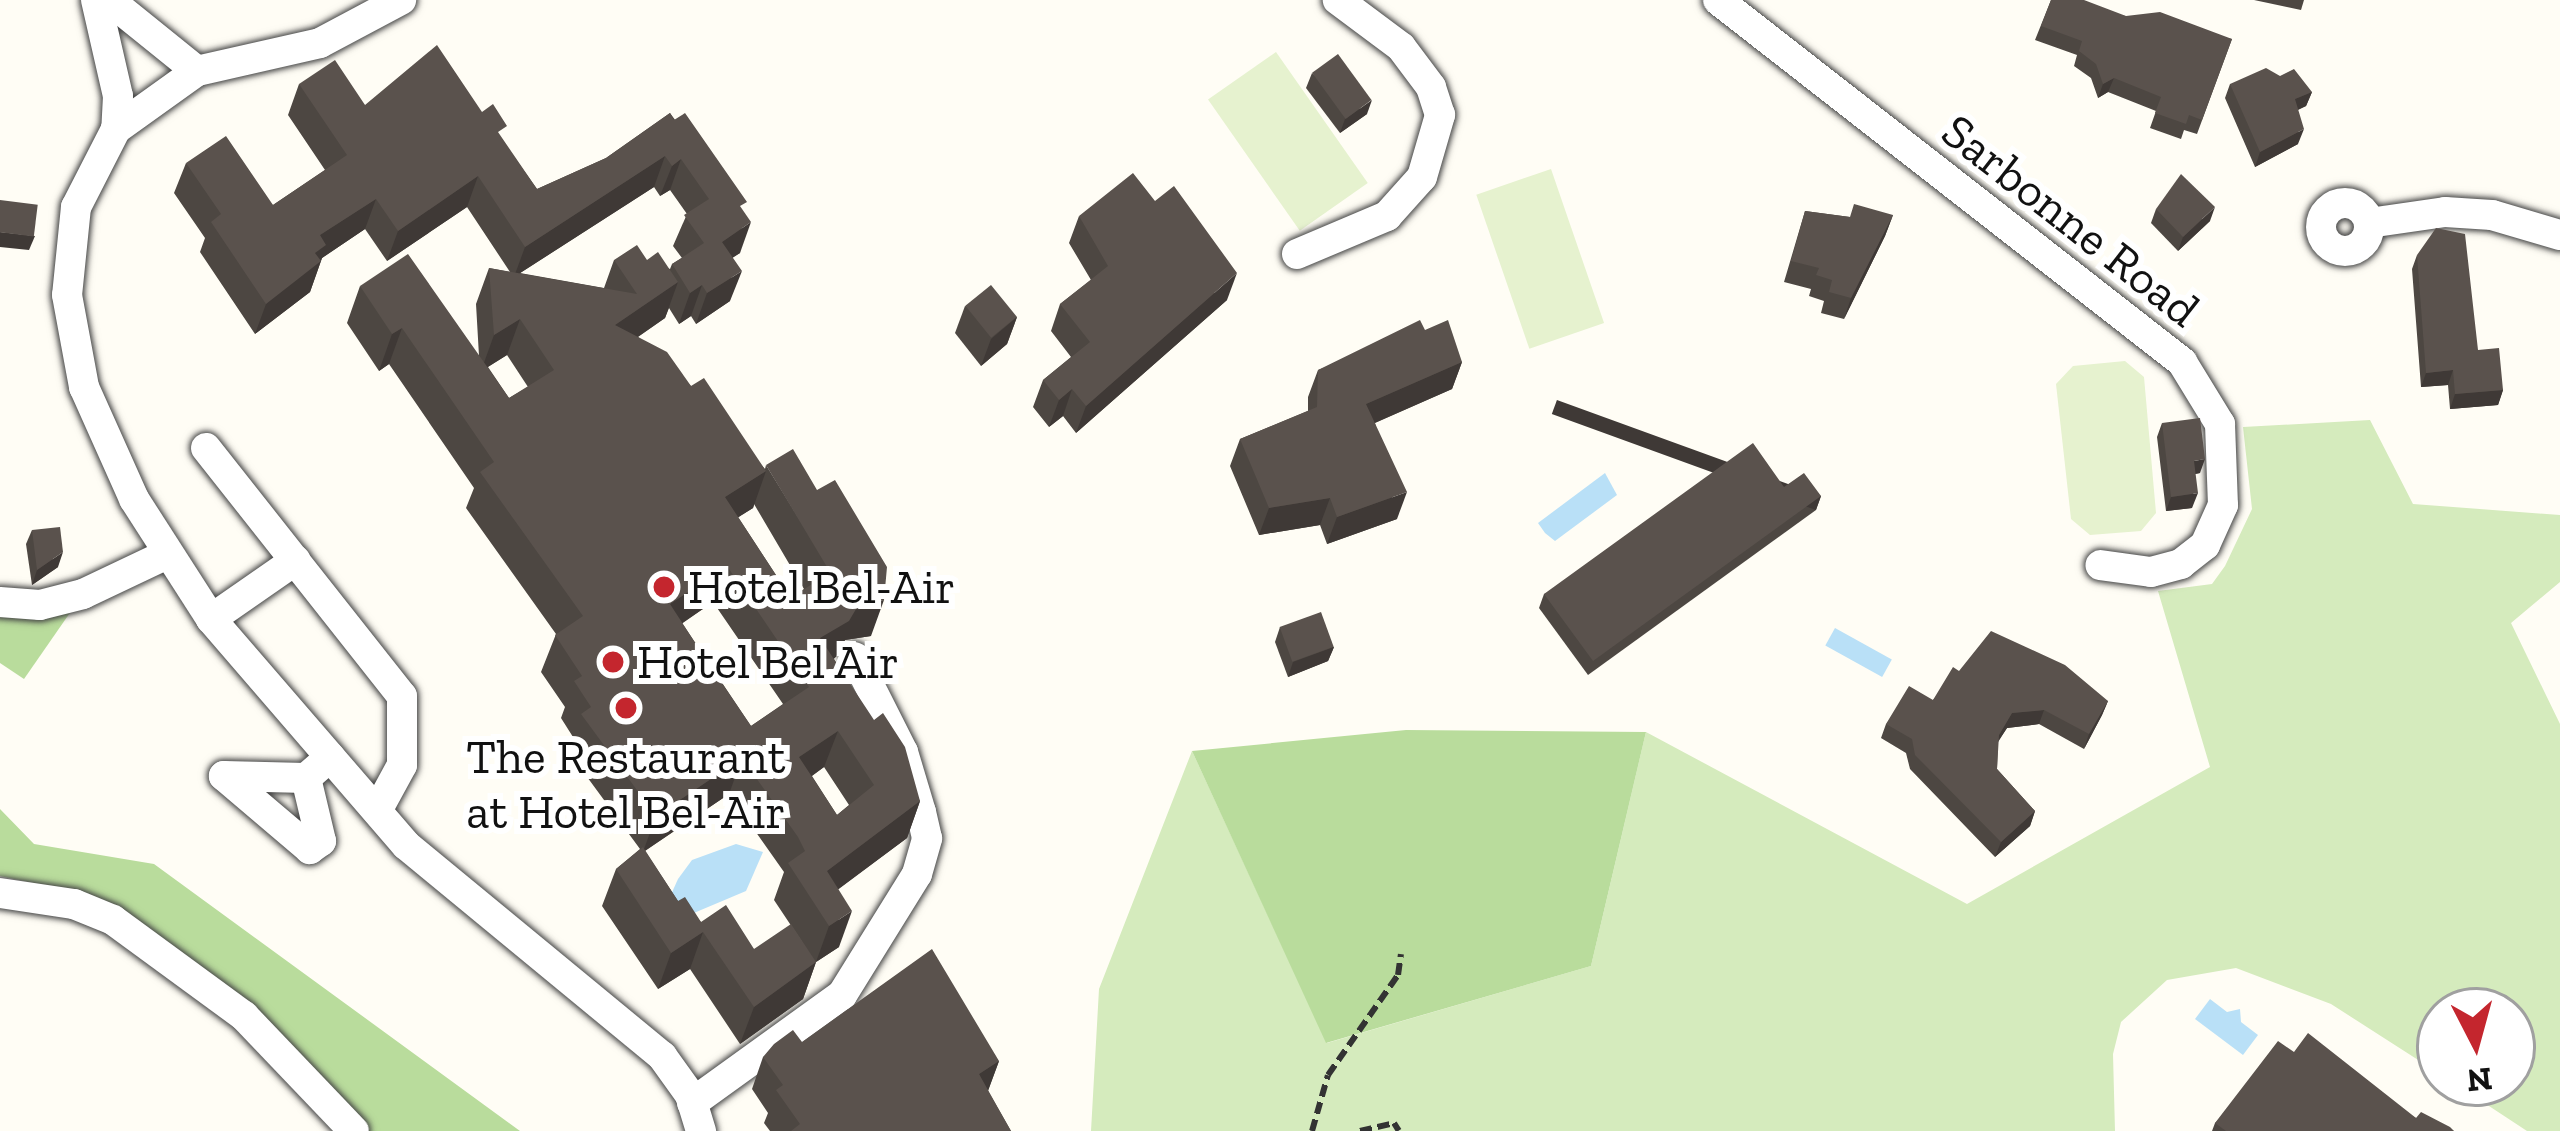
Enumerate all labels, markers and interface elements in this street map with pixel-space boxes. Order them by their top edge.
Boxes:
street label: Sarbonne Road [1931,102,2211,338]
place label: Hotel Bel-Air [688,558,955,616]
marker: Hotel Bel-Air [651,574,677,600]
place label: Hotel Bel Air [637,633,901,691]
marker: Hotel Bel Air [600,649,626,675]
marker: The Restaurant at Hotel Bel-Air [613,695,639,721]
place label: The Restaurant at Hotel Bel-Air [466,727,786,840]
north arrow [2416,987,2536,1107]
text: N [2465,1060,2494,1101]

